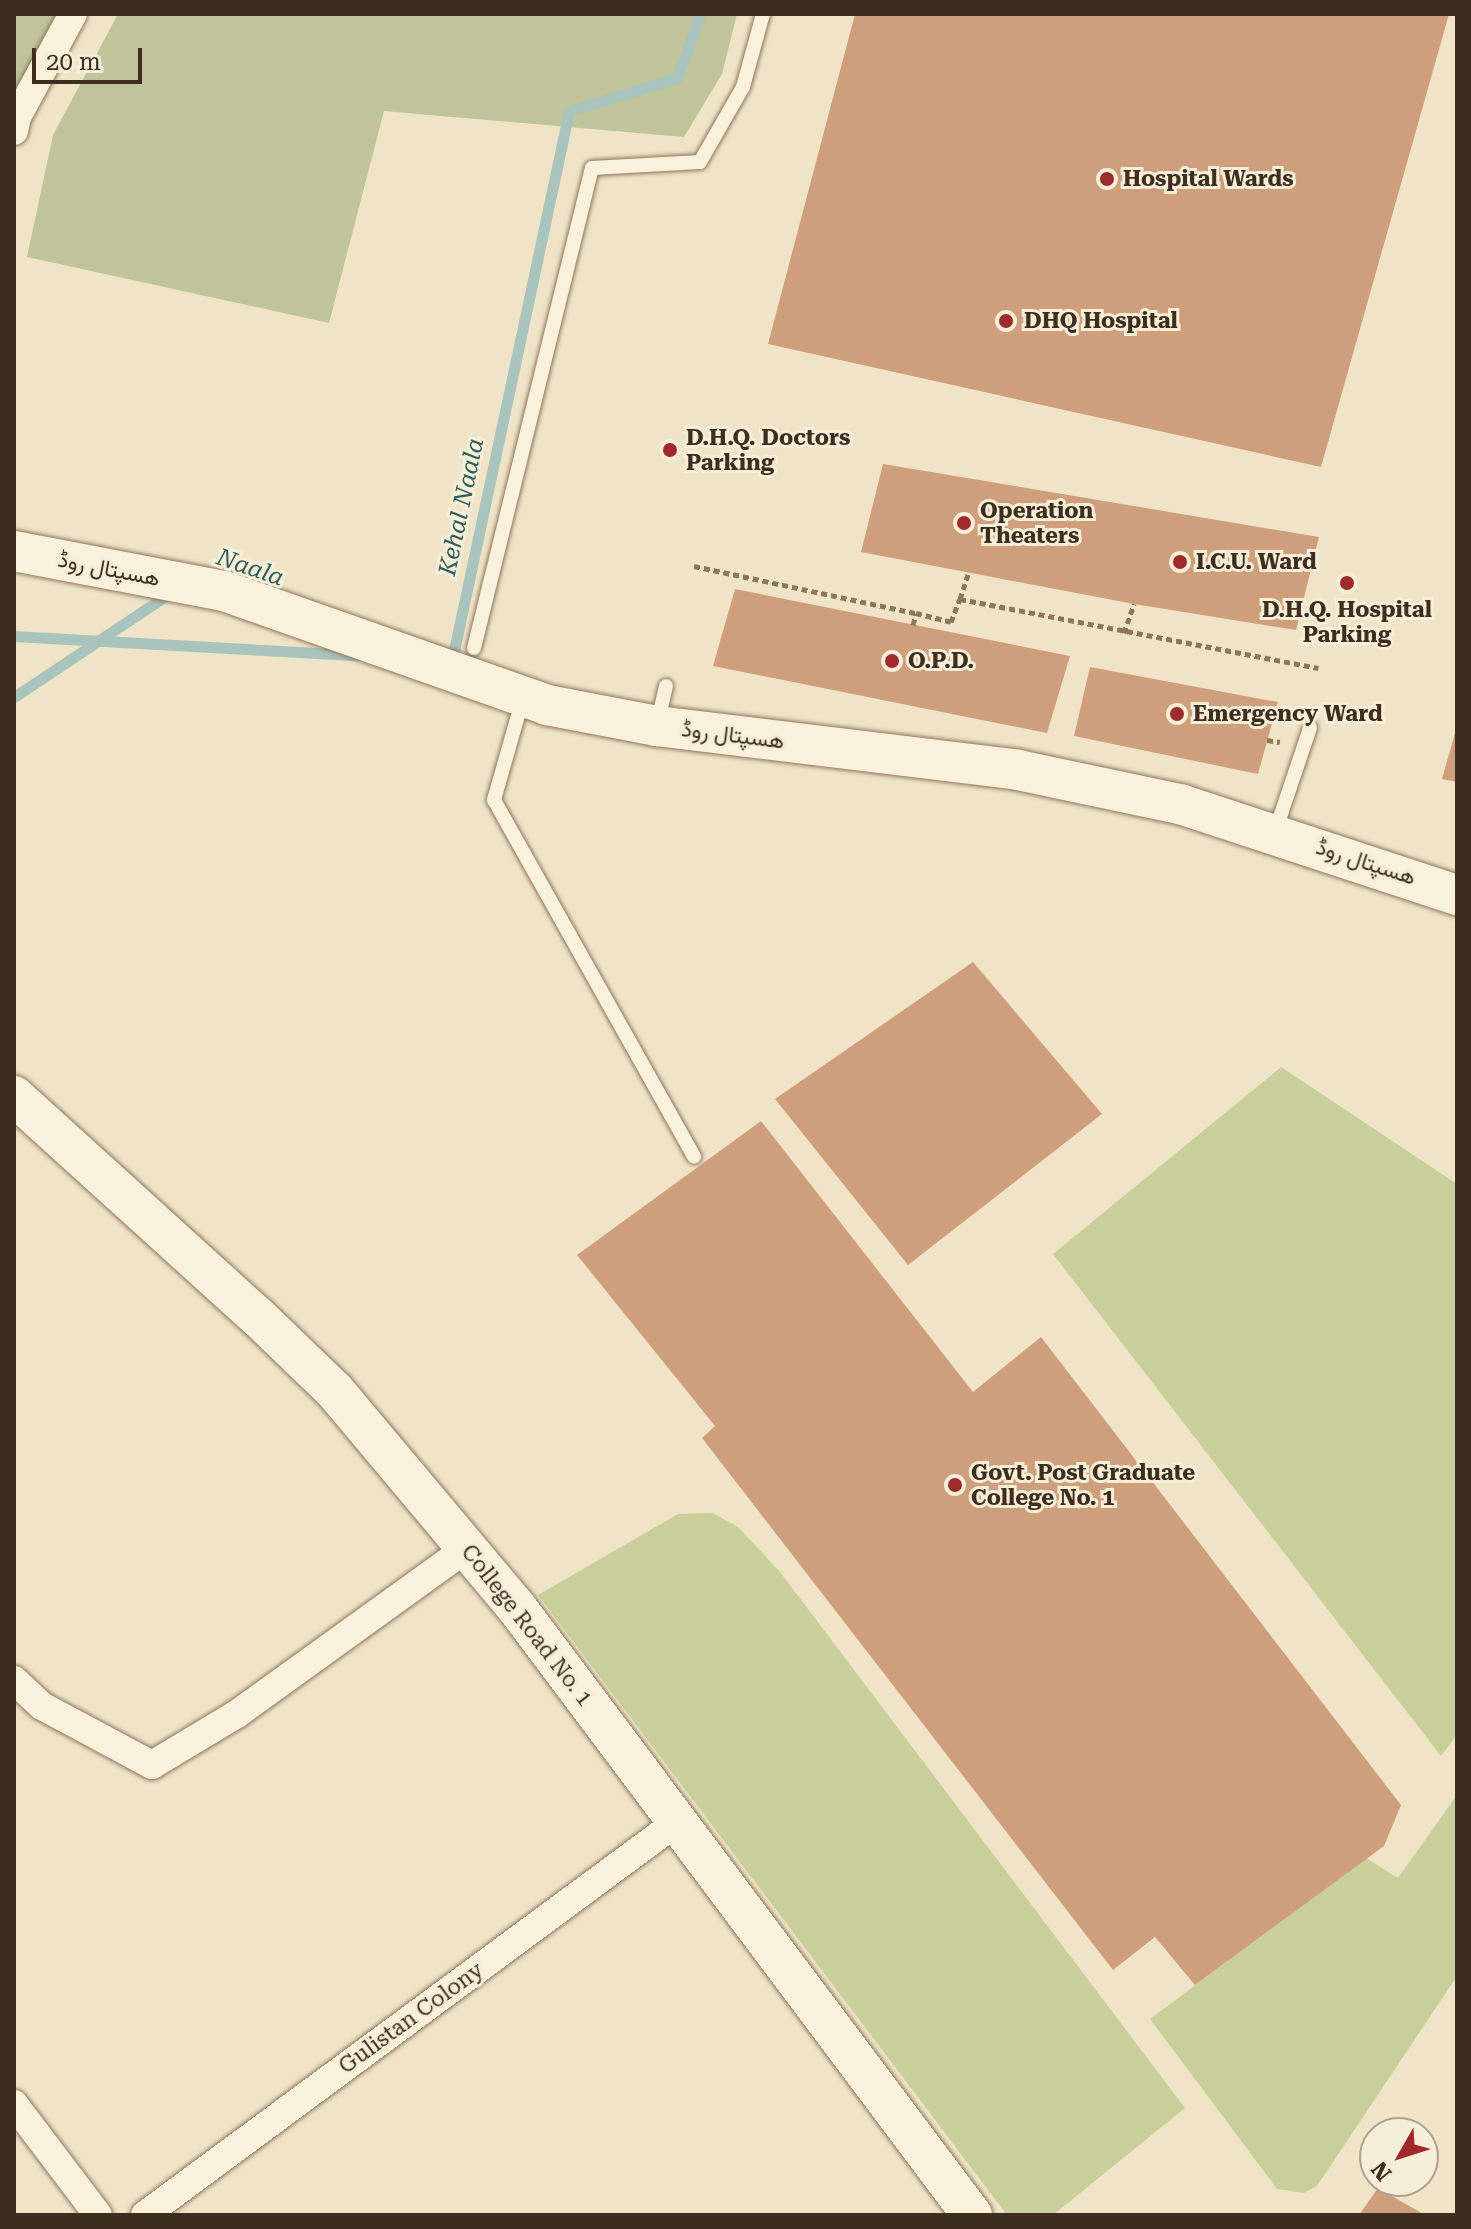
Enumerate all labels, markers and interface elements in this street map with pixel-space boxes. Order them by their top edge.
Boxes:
scale bar [36,32,146,82]
text: 20 m [46,48,101,76]
place label: Hospital Wards [1123,166,1294,192]
marker: Hospital Wards [1098,170,1116,188]
place label: DHQ Hospital [1024,308,1178,334]
marker: DHQ Hospital [995,310,1017,332]
place label: D.H.Q. Doctors Parking [686,424,850,476]
water label: Kehal Naala [433,435,491,579]
marker: D.H.Q. Doctors Parking [661,441,679,459]
place label: Operation Theaters [980,497,1093,548]
marker: Operation Theaters [955,514,973,532]
water label: Naala [213,543,287,593]
street label: ھسپتال روڈ [56,546,162,592]
place label: I.C.U. Ward [1196,549,1317,575]
marker: I.C.U. Ward [1171,553,1189,571]
marker: D.H.Q. Hospital Parking [1338,574,1356,592]
place label: D.H.Q. Hospital Parking [1262,596,1432,648]
place label: O.P.D. [908,648,974,674]
marker: O.P.D. [883,652,901,670]
place label: Emergency Ward [1193,701,1383,727]
marker: Emergency Ward [1168,705,1186,723]
street label: ھسپتال روڈ [680,716,786,754]
street label: ھسپتال روڈ [1313,834,1419,890]
place label: Govt. Post Graduate College No. 1 [971,1459,1195,1510]
marker: Govt. Post Graduate College No. 1 [946,1476,964,1494]
street label: College Road No. 1 [456,1539,598,1711]
street label: Gulistan Colony [334,1957,488,2079]
north arrow [1359,2117,1439,2197]
text: N [1366,2157,1397,2186]

